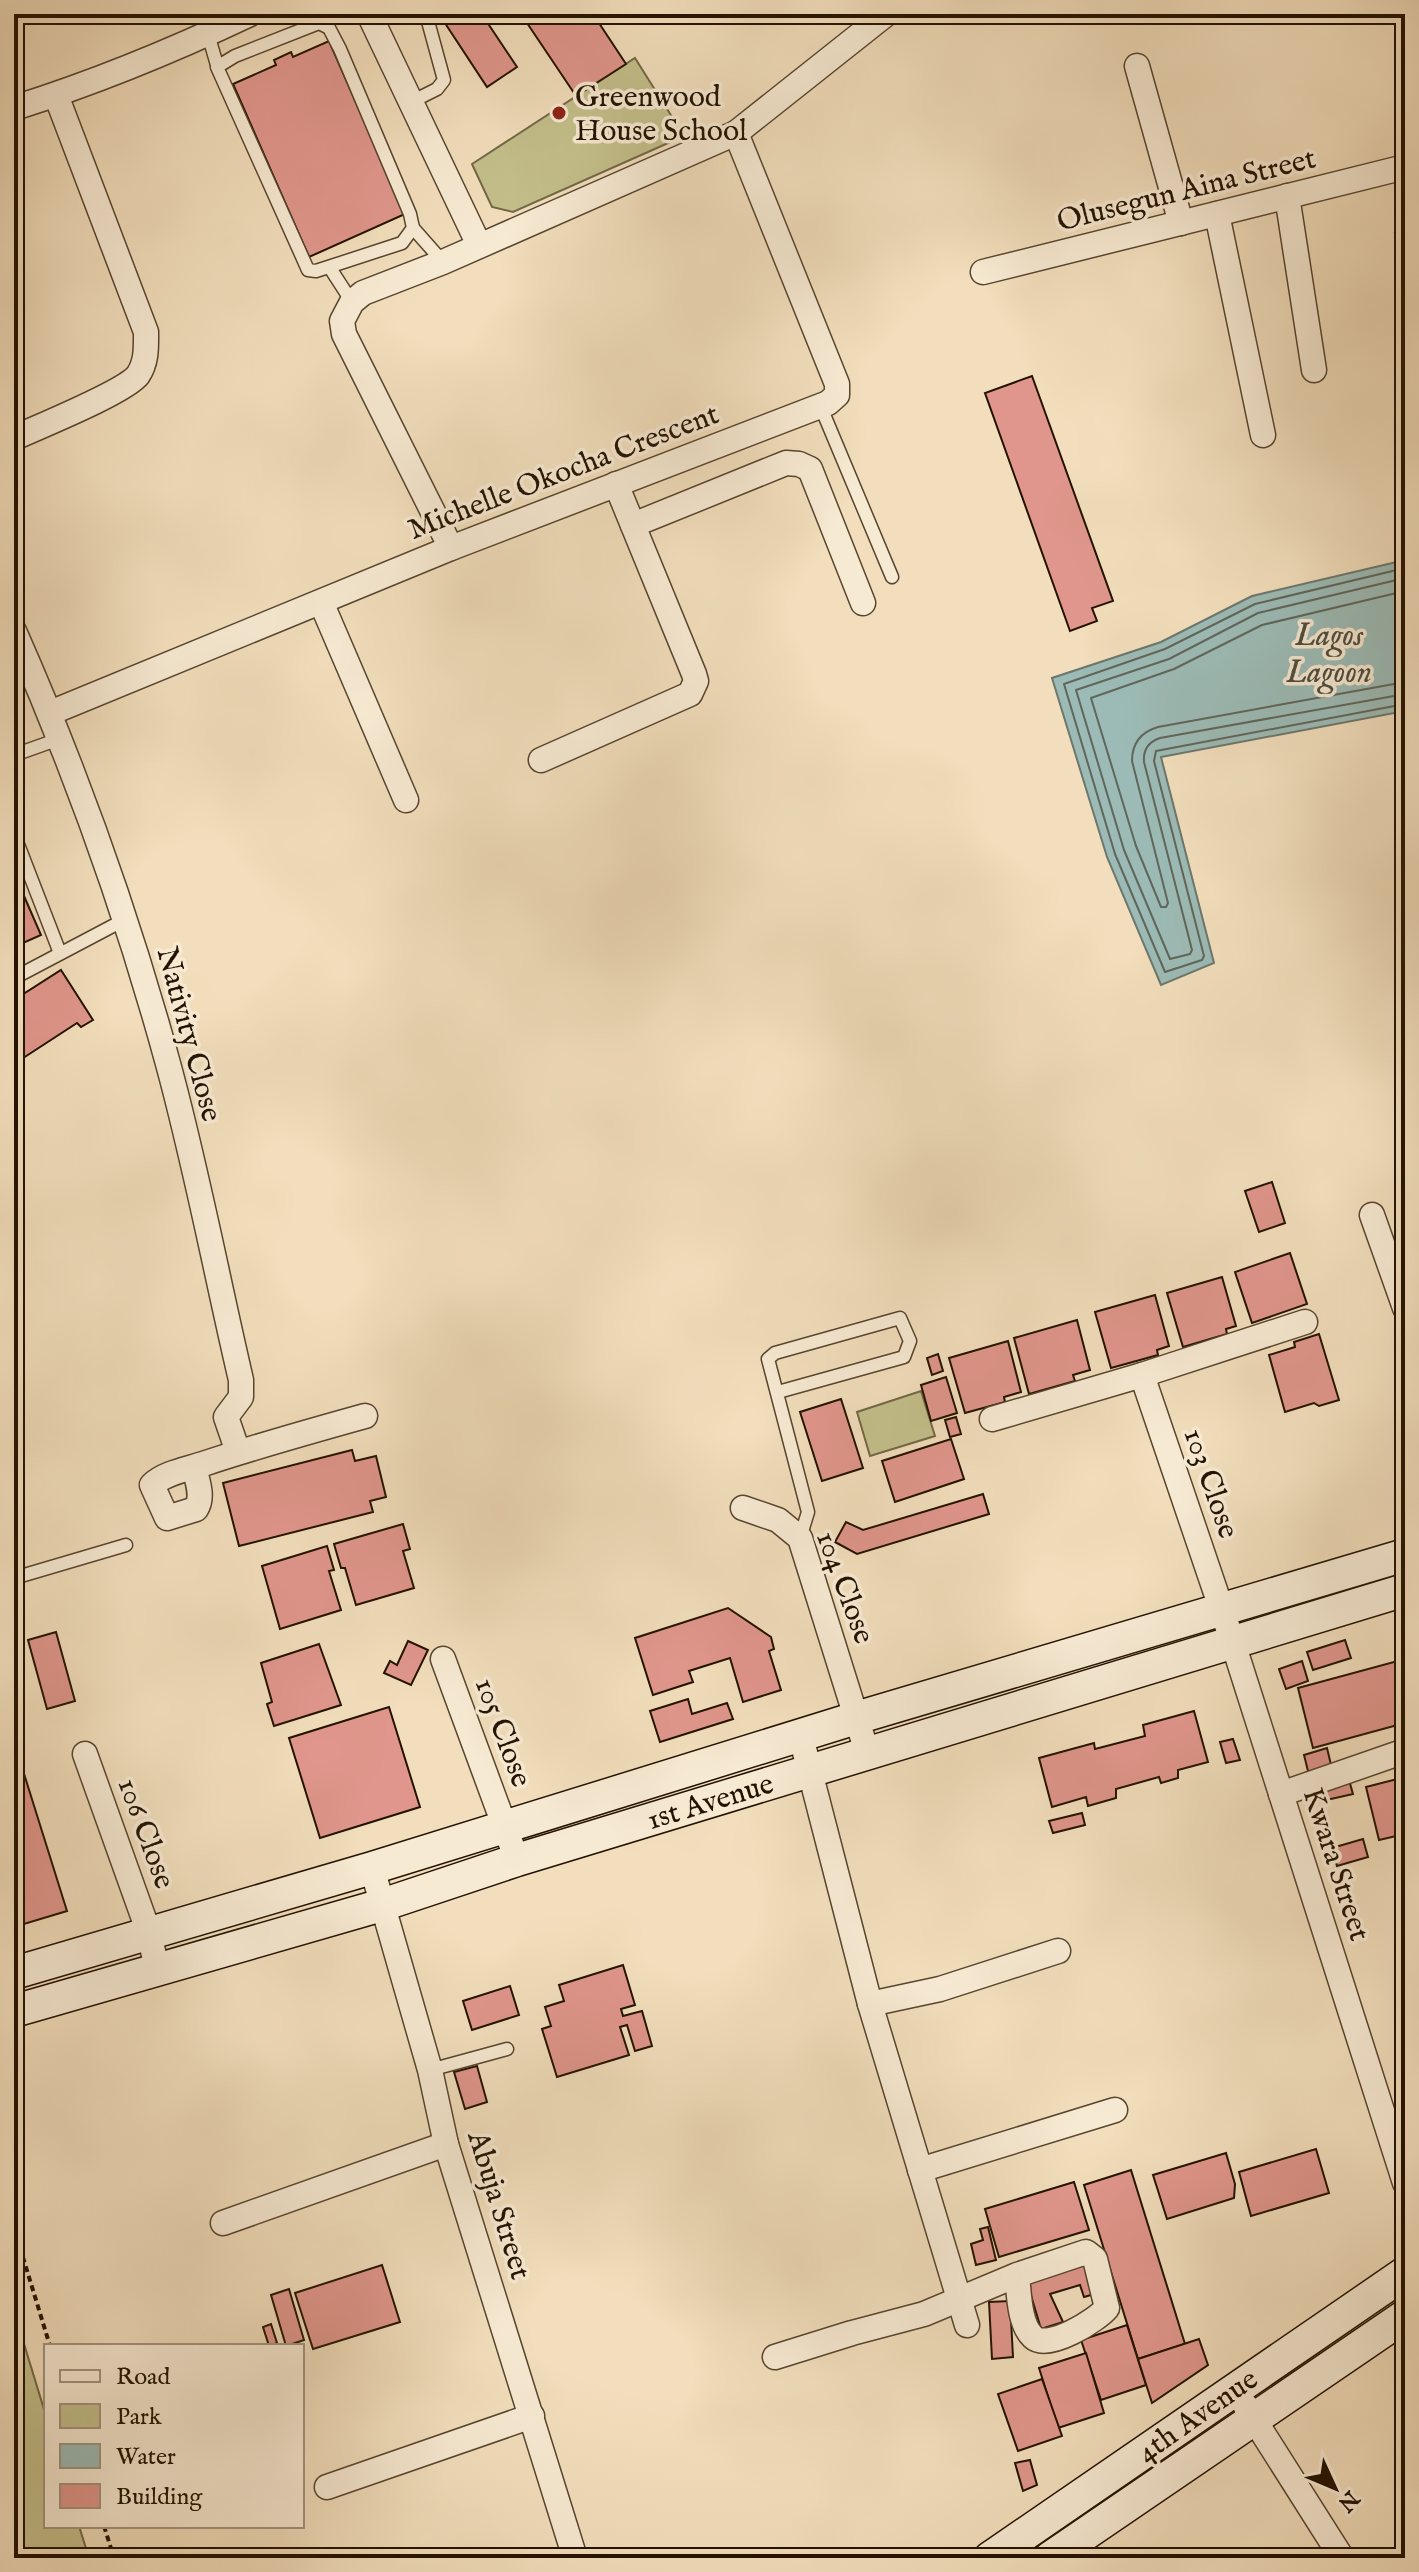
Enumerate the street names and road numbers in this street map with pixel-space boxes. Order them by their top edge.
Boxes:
street label: Olusegun Aina Street [1053,140,1320,241]
street label: Michelle Okocha Crescent [403,396,724,550]
street label: Nativity Close [147,943,230,1126]
street label: 103 Close [1174,1424,1247,1543]
street label: 104 Close [806,1526,882,1649]
street label: 105 Close [465,1673,539,1792]
street label: 1st Avenue [643,1766,778,1840]
street label: 106 Close [108,1773,183,1894]
street label: Kwara Street [1293,1783,1378,1946]
street label: Abuja Street [457,2126,539,2284]
street label: 4th Avenue [1130,2361,1266,2472]

